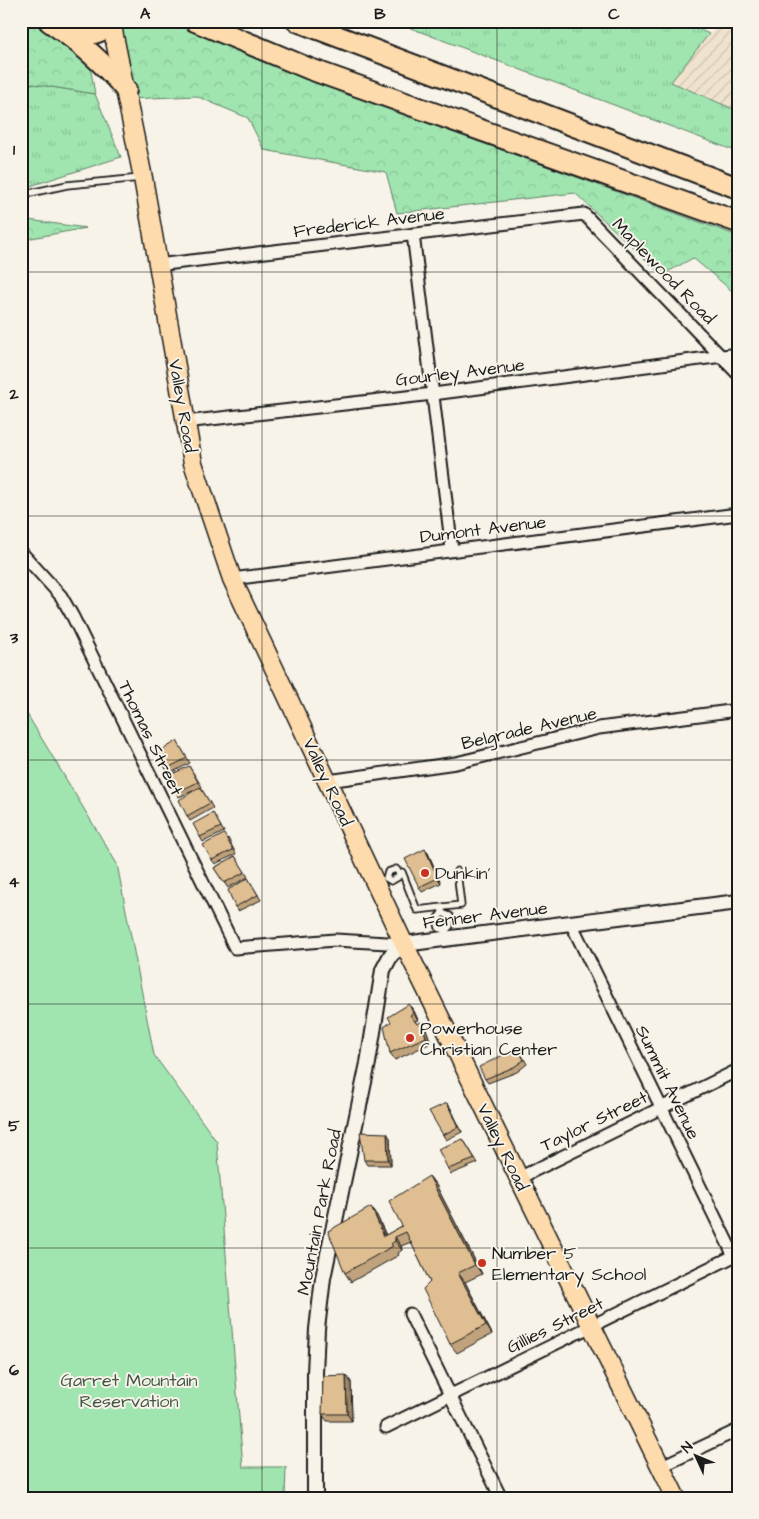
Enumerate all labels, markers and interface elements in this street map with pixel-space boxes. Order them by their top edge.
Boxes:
text: A [140,3,151,25]
text: B [374,3,386,25]
text: C [608,3,620,25]
text: 1 [13,139,16,161]
street label: Frederick Avenue [292,201,446,244]
street label: Maplewood Road [606,213,721,330]
street label: Gourley Avenue [394,352,526,394]
street label: Valley Road [161,357,203,455]
text: 2 [8,383,19,405]
street label: Dumont Avenue [419,509,548,550]
text: 3 [9,627,19,649]
street label: Thomas Street [112,676,190,801]
street label: Belgrade Avenue [459,701,600,757]
street label: Valley Road [295,734,359,831]
place label: Dunkin' [435,861,491,886]
marker: Dunkin' [419,867,431,879]
text: 4 [9,871,20,893]
street label: Fenner Avenue [421,895,549,936]
place label: Powerhouse Christian Center [420,1016,557,1062]
street label: Summit Avenue [629,1021,706,1144]
marker: Powerhouse Christian Center [404,1032,416,1044]
street label: Taylor Street [537,1084,653,1159]
street label: Valley Road [470,1099,534,1196]
text: 5 [8,1115,20,1137]
street label: Mountain Park Road [291,1127,348,1297]
place label: Number 5 Elementary School [492,1241,647,1288]
marker: Number 5 Elementary School [476,1257,488,1269]
street label: Gillies Street [503,1291,609,1360]
text: 6 [9,1359,19,1381]
park label: Garret Mountain Reservation [60,1368,198,1414]
north arrow [672,1432,722,1482]
text: N [677,1437,698,1458]

